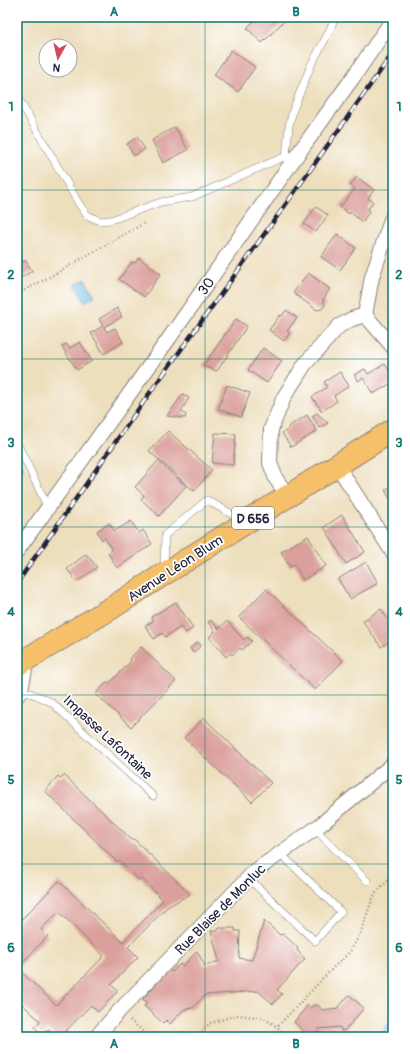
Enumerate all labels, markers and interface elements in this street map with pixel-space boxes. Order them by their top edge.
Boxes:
text: A [110,4,119,20]
text: B [292,4,300,20]
north arrow [38,38,78,78]
text: N [52,60,61,74]
text: 1 [8,99,14,115]
text: 1 [396,99,402,115]
text: 2 [7,267,15,283]
text: 2 [395,267,403,283]
street label: 30 [194,274,218,298]
text: 3 [7,435,15,451]
text: 3 [395,435,403,451]
road number: D 656 [232,507,274,529]
street label: Avenue Léon Blum [124,531,226,606]
text: 4 [7,604,15,620]
text: 4 [395,604,403,620]
street label: Impasse Lafontaine [60,692,156,783]
text: 5 [7,772,15,788]
text: 5 [395,772,403,788]
street label: Rue Blaise de Monluc [171,860,269,958]
text: 6 [7,940,15,956]
text: 6 [395,940,403,956]
text: A [110,1036,119,1052]
text: B [292,1036,300,1052]

